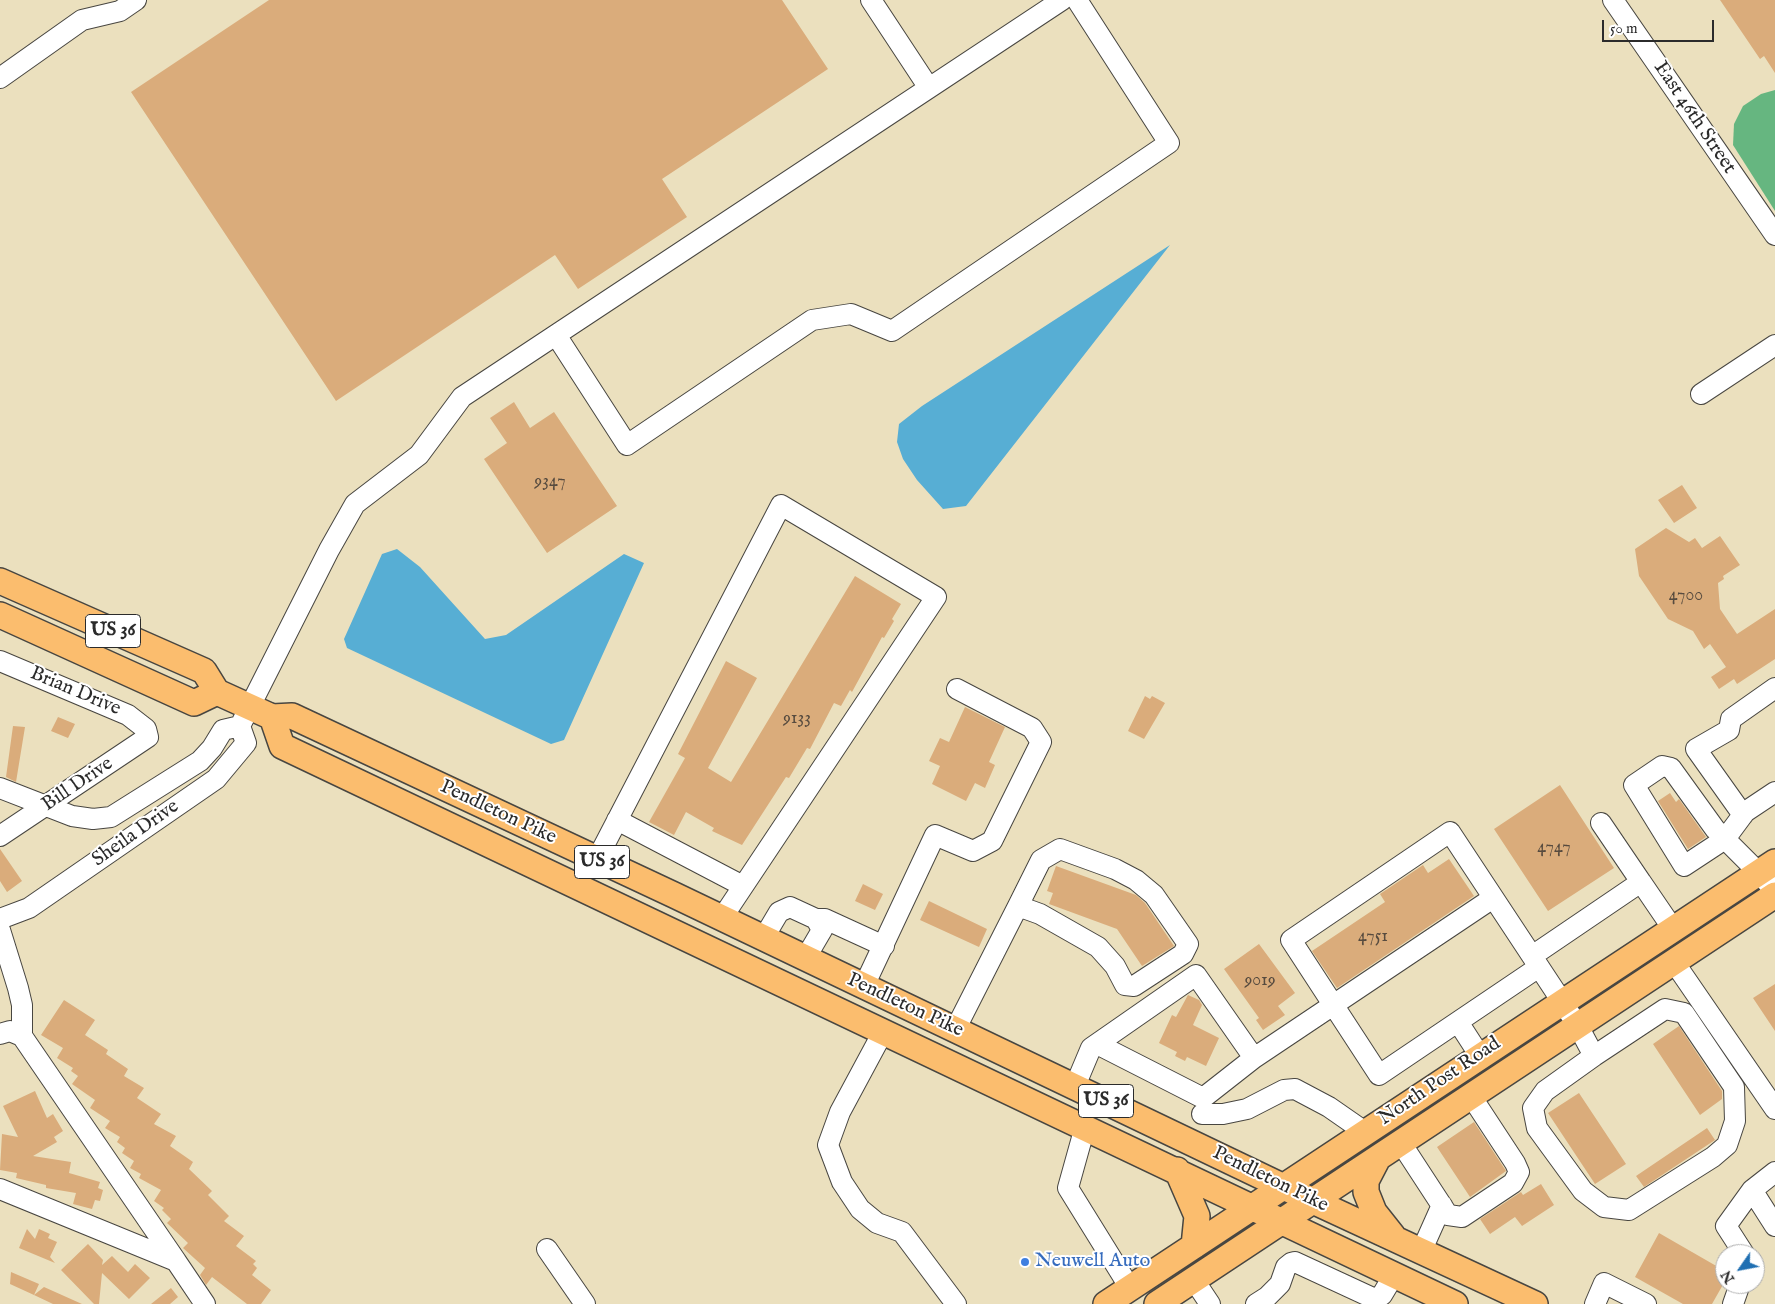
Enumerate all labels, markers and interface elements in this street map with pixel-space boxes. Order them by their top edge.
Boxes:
scale bar [1605,10,1718,42]
text: 50 m [1610,19,1638,38]
street label: East 46th Street [1648,57,1740,179]
house number: 9347 [534,471,566,493]
house number: 4700 [1669,585,1703,607]
road number: US 36 [86,614,140,648]
street label: Brian Drive [26,662,124,722]
house number: 9133 [783,708,811,730]
street label: Bill Drive [38,753,118,817]
street label: Pendleton Pike [436,776,560,850]
street label: Sheila Drive [88,795,184,873]
house number: 4747 [1537,837,1571,859]
road number: US 36 [574,846,630,879]
house number: 4751 [1358,926,1388,948]
street label: Pendleton Pike [843,969,967,1043]
house number: 9019 [1244,970,1276,992]
street label: North Post Road [1374,1032,1506,1132]
road number: US 36 [1078,1084,1134,1118]
street label: Pendleton Pike [1208,1142,1332,1218]
north arrow [1715,1244,1765,1294]
place label: Neuwell Auto [1035,1250,1150,1274]
marker: Neuwell Auto [1019,1256,1031,1268]
text: N [1717,1267,1739,1287]

